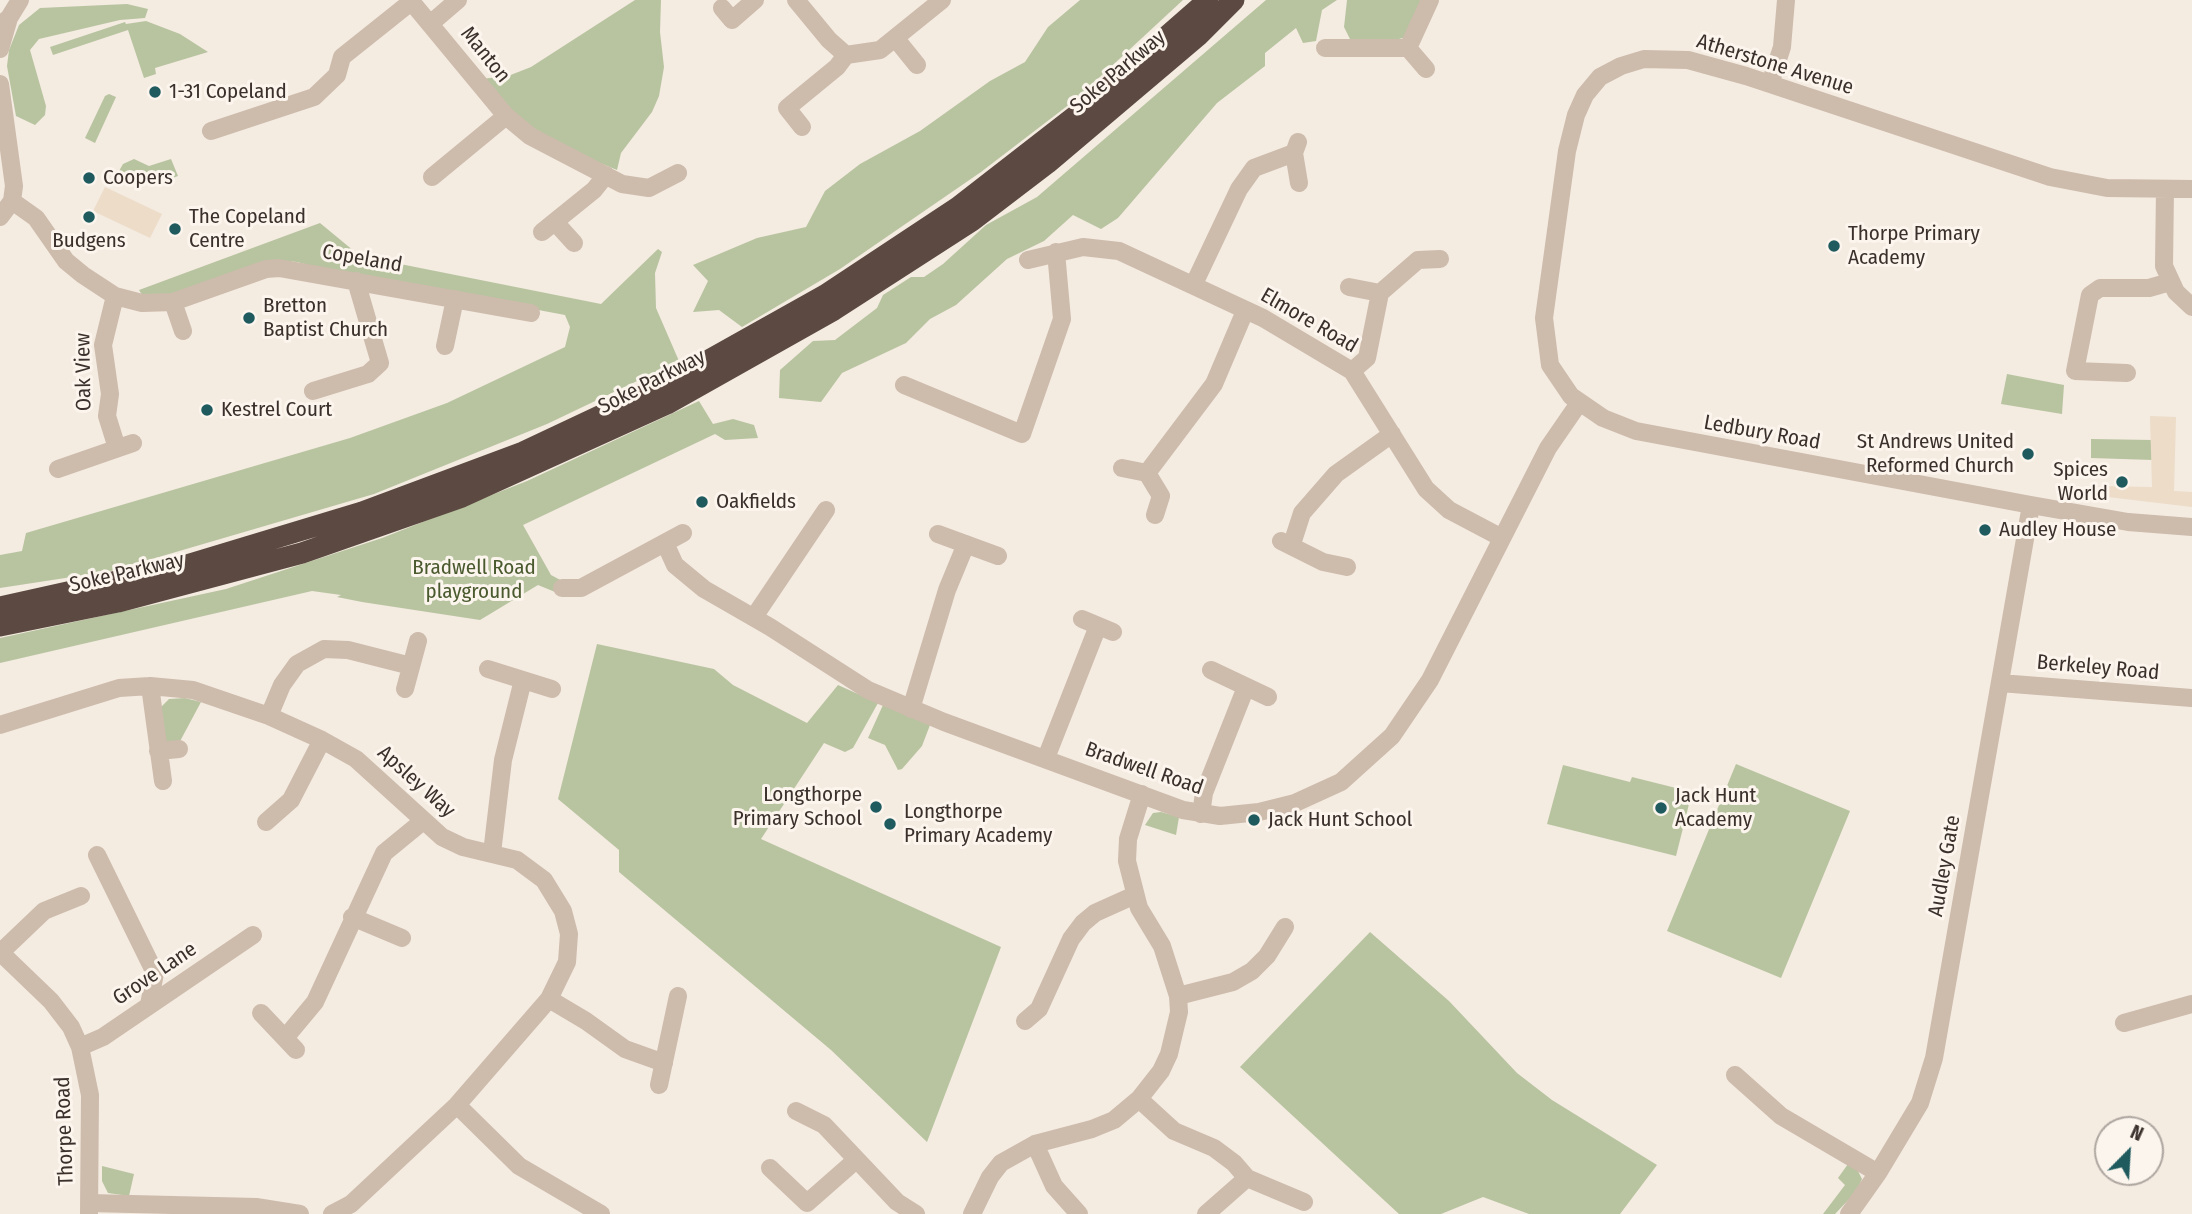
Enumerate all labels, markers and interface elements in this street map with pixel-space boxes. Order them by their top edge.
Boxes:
street label: Manton [455,22,515,88]
street label: Soke Parkway [1065,25,1171,119]
street label: Atherstone Avenue [1694,29,1856,101]
place label: 1-31 Copeland [169,79,287,105]
marker: 1-31 Copeland [147,84,163,100]
place label: Coopers [103,165,173,191]
marker: Coopers [81,170,97,186]
place label: The Copeland Centre [189,204,306,254]
marker: Budgens [81,209,97,225]
marker: The Copeland Centre [167,221,183,237]
place label: Thorpe Primary Academy [1848,221,1980,271]
place label: Budgens [52,228,126,254]
marker: Thorpe Primary Academy [1826,238,1842,254]
street label: Copeland [320,240,404,278]
street label: Elmore Road [1256,283,1362,359]
place label: Bretton Baptist Church [263,293,388,343]
marker: Bretton Baptist Church [241,310,257,326]
street label: Oak View [71,333,97,411]
street label: Soke Parkway [594,344,710,420]
place label: Kestrel Court [221,397,332,423]
marker: Kestrel Court [199,402,215,418]
street label: Ledbury Road [1702,410,1822,456]
place label: St Andrews United Reformed Church [1857,429,2014,479]
marker: St Andrews United Reformed Church [2020,446,2036,462]
place label: Spices World [2053,457,2108,507]
marker: Spices World [2114,474,2130,490]
place label: Oakfields [716,489,796,515]
marker: Oakfields [694,494,710,510]
place label: Audley House [1999,517,2116,543]
marker: Audley House [1977,522,1993,538]
street label: Soke Parkway [67,548,187,598]
park label: Bradwell Road playground [412,555,536,605]
street label: Berkeley Road [2036,650,2160,686]
street label: Bradwell Road [1082,737,1206,801]
street label: Apsley Way [372,741,460,823]
place label: Longthorpe Primary School [733,782,862,832]
place label: Jack Hunt Academy [1675,783,1756,833]
marker: Longthorpe Primary School [868,799,884,815]
place label: Longthorpe Primary Academy [904,799,1052,849]
marker: Jack Hunt Academy [1653,800,1669,816]
place label: Jack Hunt School [1268,807,1412,833]
marker: Jack Hunt School [1246,812,1262,828]
street label: Audley Gate [1924,813,1966,919]
marker: Longthorpe Primary Academy [882,816,898,832]
street label: Grove Lane [108,937,202,1011]
street label: Thorpe Road [51,1076,79,1186]
north arrow [2094,1116,2164,1186]
text: N [2127,1120,2147,1146]

